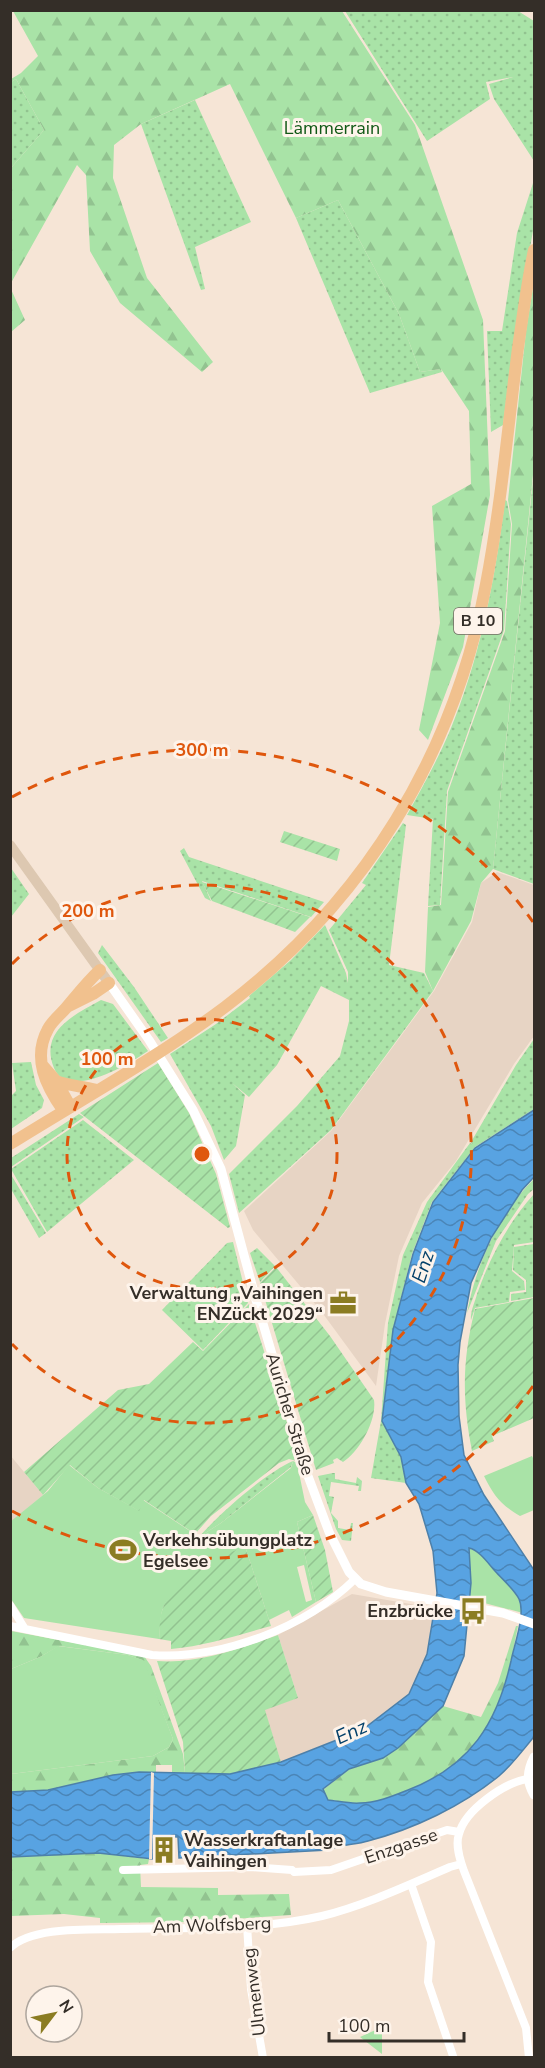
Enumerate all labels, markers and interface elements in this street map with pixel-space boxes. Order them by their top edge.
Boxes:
park label: Lämmerrain [284,116,380,140]
road number: B 10 [454,608,502,634]
text: 300 m [175,738,229,762]
text: 200 m [61,899,115,923]
text: 100 m [80,1047,134,1071]
centre of rings [192,1144,212,1164]
water label: Enz [405,1247,441,1287]
place label: Verwaltung „Vaihingen ENZückt 2029“ [129,1281,323,1326]
office icon: Verwaltung „Vaihingen ENZückt 2029“ [328,1288,358,1318]
street label: Auricher Straße [260,1350,320,1478]
place label: Verkehrsübungplatz Egelsee [142,1528,312,1573]
sports icon: Verkehrsübungplatz Egelsee [108,1535,138,1565]
bus stop icon: Enzbrücke [458,1596,488,1626]
place label: Enzbrücke [367,1599,453,1623]
water label: Enz [331,1713,372,1751]
street label: Enzgasse [361,1822,441,1870]
place label: Wasserkraftanlage Vaihingen [183,1828,343,1873]
building icon: Wasserkraftanlage Vaihingen [149,1835,179,1865]
street label: Am Wolfsberg [152,1911,272,1939]
street label: Ulmenweg [237,1947,271,2037]
north arrow [24,1984,84,2044]
text: N [53,1996,78,2017]
scale bar [329,2005,464,2043]
text: 100 m [338,2014,390,2038]

